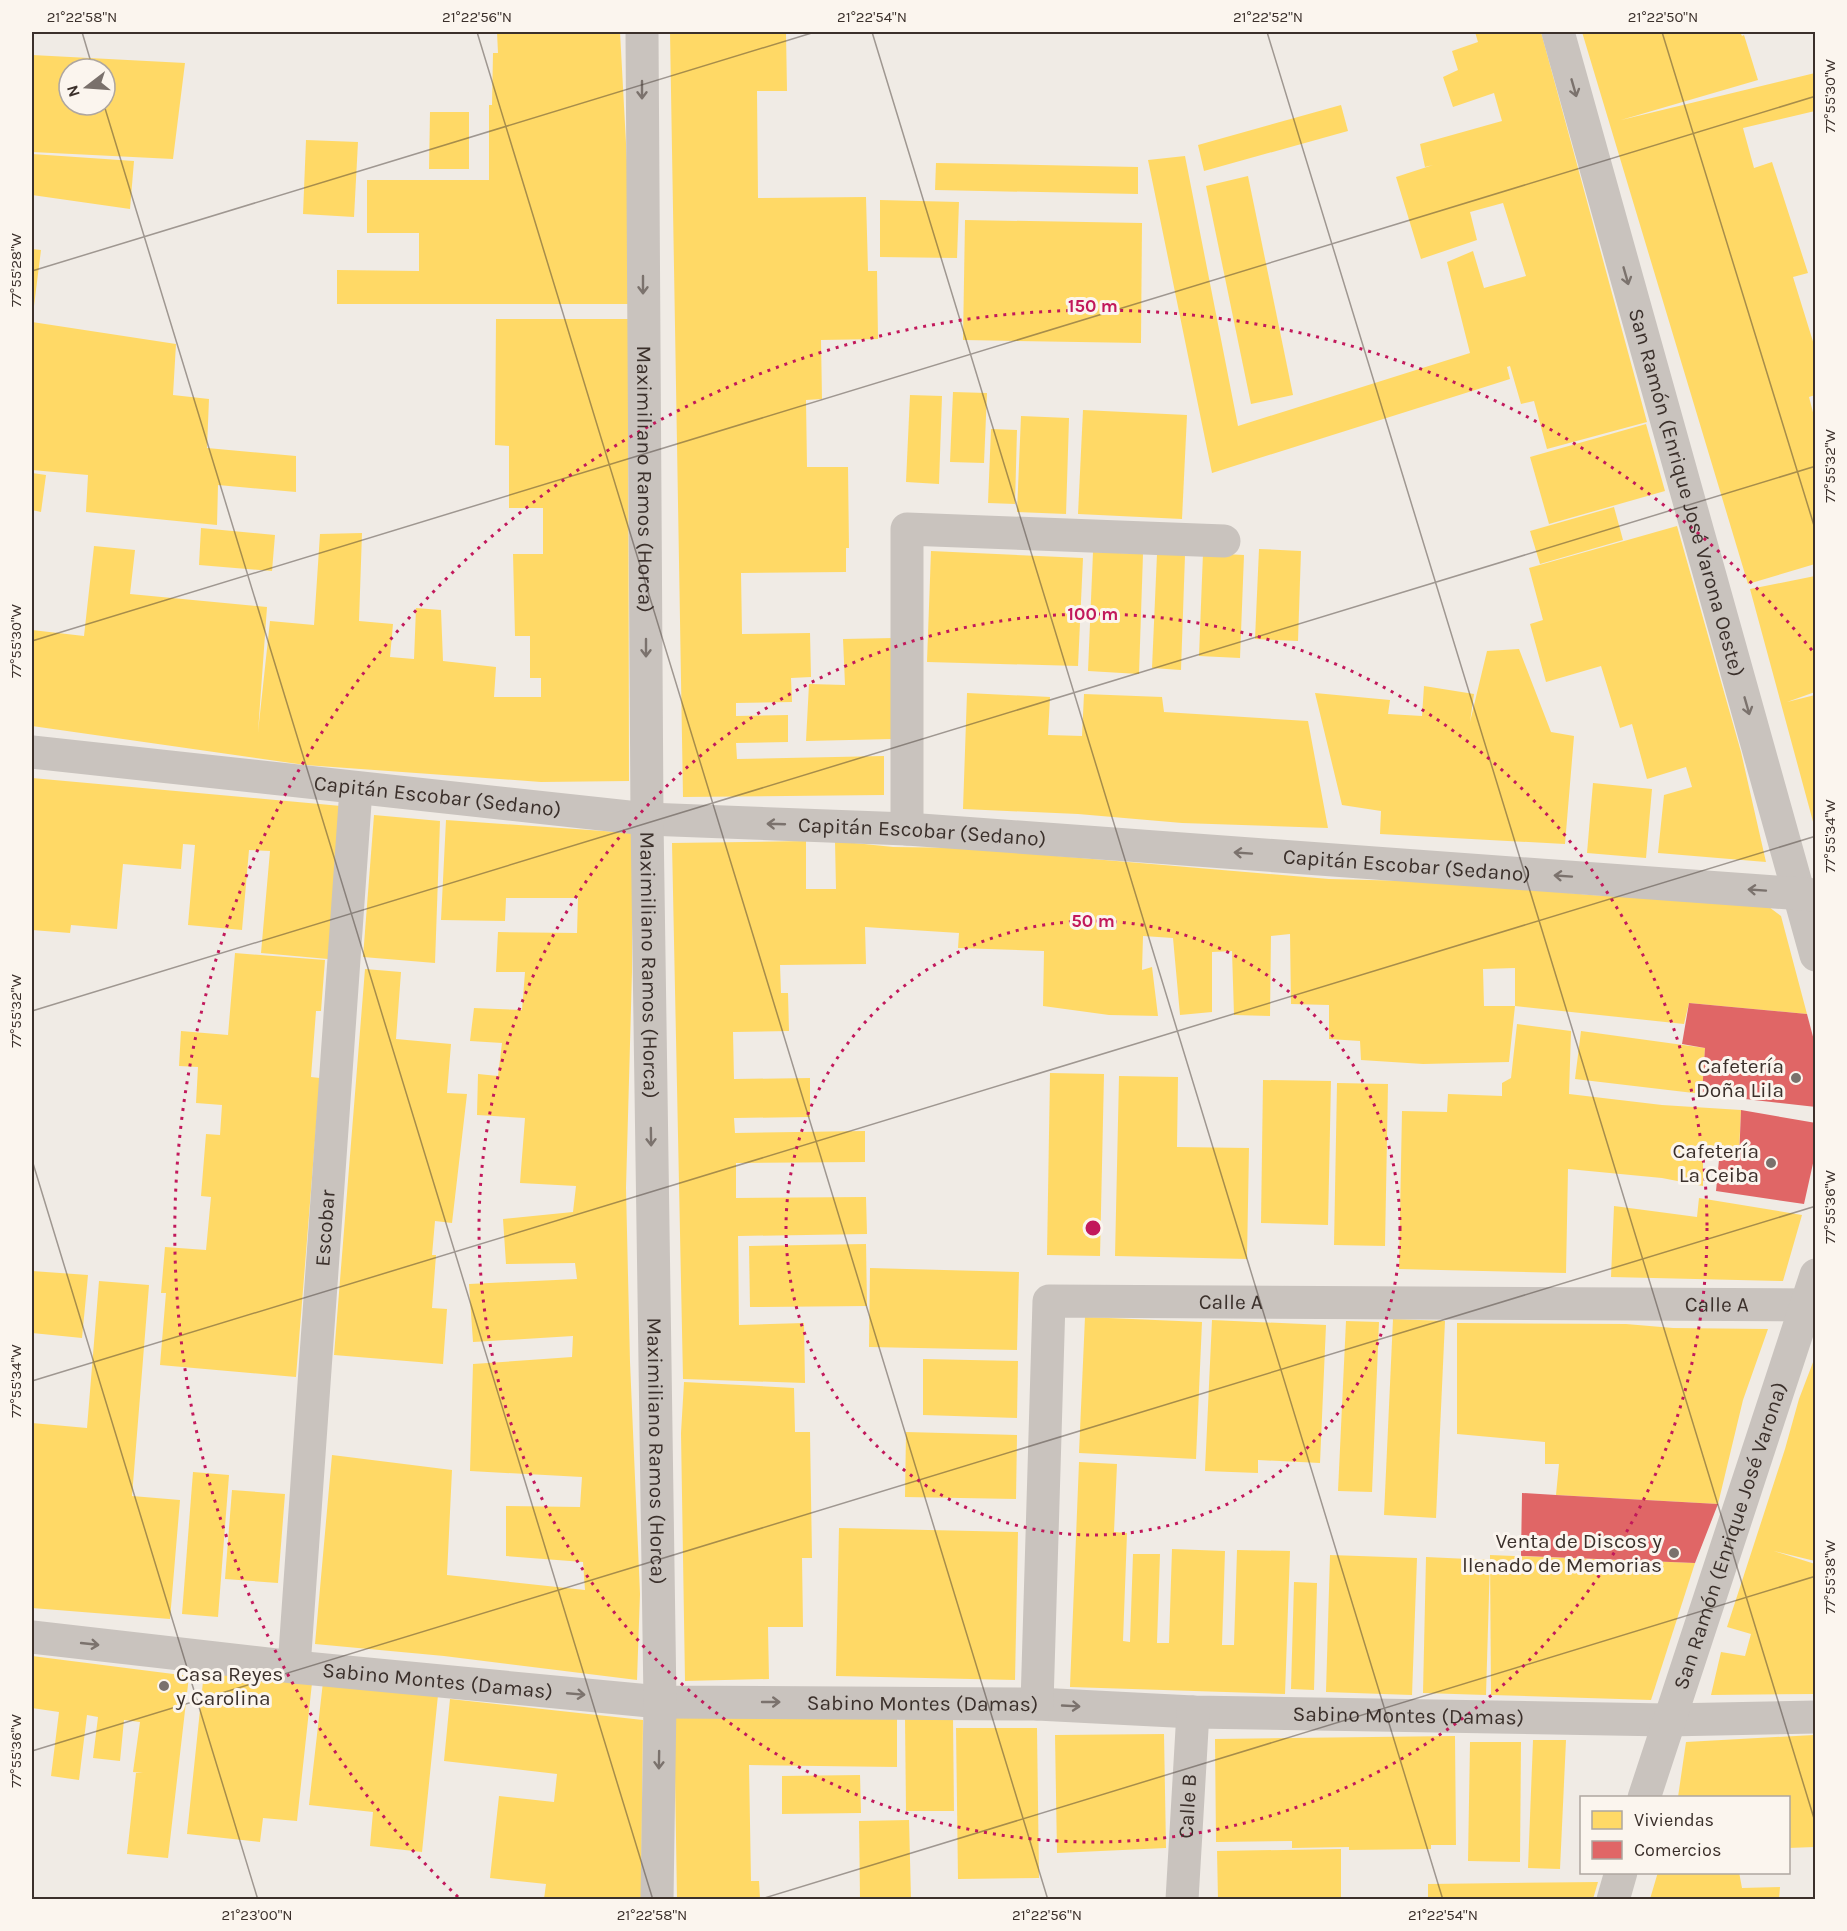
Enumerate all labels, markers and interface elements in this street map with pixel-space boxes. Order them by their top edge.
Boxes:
text: 21°22'58"N [47,8,117,26]
text: 21°22'56"N [442,8,512,26]
text: 21°22'54"N [837,8,907,26]
text: 21°22'52"N [1233,8,1303,26]
text: 21°22'50"N [1628,8,1698,26]
north arrow [57,57,117,117]
text: 77°55'30"W [1821,58,1839,133]
one-way arrow [1568,78,1580,97]
one-way arrow [636,79,648,99]
text: N [62,83,84,100]
text: 77°55'28"W [7,232,25,307]
one-way arrow [1621,266,1632,285]
one-way arrow [637,274,649,294]
text: 150 m [1068,295,1118,317]
street label: San Ramón (Enrique José Varona Oeste) [1624,306,1750,679]
street label: Maximiliano Ramos (Horca) [632,345,658,613]
text: 77°55'32"W [1821,429,1839,503]
text: 77°55'30"W [7,603,25,678]
text: 100 m [1068,603,1118,625]
one-way arrow [640,637,652,657]
one-way arrow [1741,696,1753,715]
street label: Capitán Escobar (Sedano) [313,771,562,822]
text: 77°55'34"W [1821,799,1839,873]
street label: Capitán Escobar (Sedano) [798,813,1047,851]
one-way arrow [766,819,786,830]
street label: Maximiliano Ramos (Horca) [635,831,663,1099]
street label: Capitán Escobar (Sedano) [1282,844,1532,886]
one-way arrow [1233,847,1253,858]
one-way arrow [1553,870,1573,881]
one-way arrow [1748,884,1768,895]
text: 50 m [1071,910,1115,932]
text: 77°55'32"W [7,974,25,1048]
place label: Cafetería Doña Lila [1696,1054,1784,1102]
marker: Cafetería Doña Lila [1789,1071,1803,1085]
one-way arrow [646,1126,657,1146]
place label: Cafetería La Ceiba [1673,1139,1759,1187]
marker: Cafetería La Ceiba [1764,1156,1778,1170]
text: 77°55'36"W [1821,1170,1839,1244]
street label: Escobar [310,1189,340,1267]
centre of rings [1083,1218,1103,1238]
street label: Calle A [1199,1290,1263,1314]
street label: Calle A [1685,1292,1749,1317]
street label: Maximiliano Ramos (Horca) [642,1317,670,1585]
text: 77°55'34"W [7,1344,25,1418]
street label: San Ramón (Enrique José Varona) [1669,1379,1792,1693]
place label: Venta de Discos y llenado de Memorias [1462,1529,1662,1577]
text: 77°55'38"W [1821,1539,1839,1614]
marker: Venta de Discos y llenado de Memorias [1667,1546,1681,1560]
one-way arrow [79,1639,99,1650]
street label: Sabino Montes (Damas) [321,1658,554,1704]
place label: Casa Reyes y Carolina [175,1662,283,1710]
marker: Casa Reyes y Carolina [157,1679,171,1693]
one-way arrow [566,1689,586,1700]
street label: Sabino Montes (Damas) [807,1691,1038,1716]
one-way arrow [760,1696,780,1708]
one-way arrow [1060,1701,1080,1712]
street label: Sabino Montes (Damas) [1292,1702,1524,1730]
text: 77°55'36"W [7,1714,25,1788]
one-way arrow [653,1750,665,1770]
street label: Calle B [1174,1773,1201,1839]
legend [1580,1796,1790,1874]
text: Viviendas [1634,1809,1714,1831]
text: Comercios [1634,1839,1721,1861]
text: 21°23'00"N [222,1906,292,1924]
text: 21°22'58"N [617,1906,687,1924]
text: 21°22'56"N [1012,1906,1082,1924]
text: 21°22'54"N [1408,1906,1478,1924]

